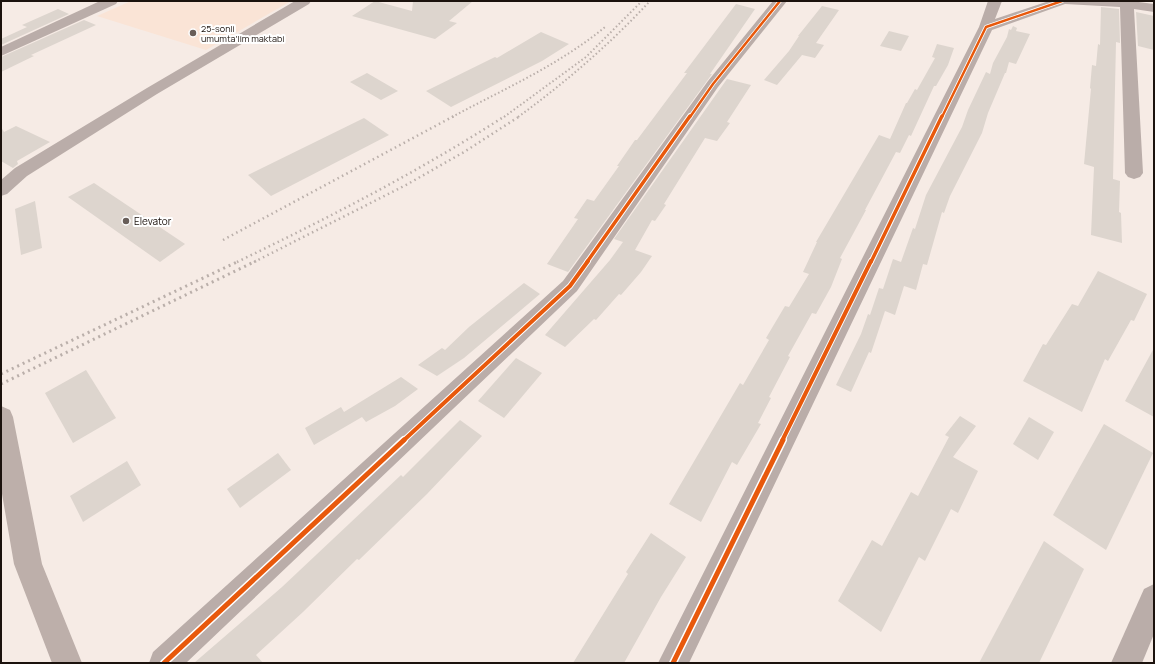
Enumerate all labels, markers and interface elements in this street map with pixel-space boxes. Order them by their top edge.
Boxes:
place label: 25-sonli umumta'lim maktabi [201,22,284,45]
marker: 25-sonli umumta'lim maktabi [188,28,198,38]
place label: Elevator [134,214,172,228]
marker: Elevator [121,216,131,226]

